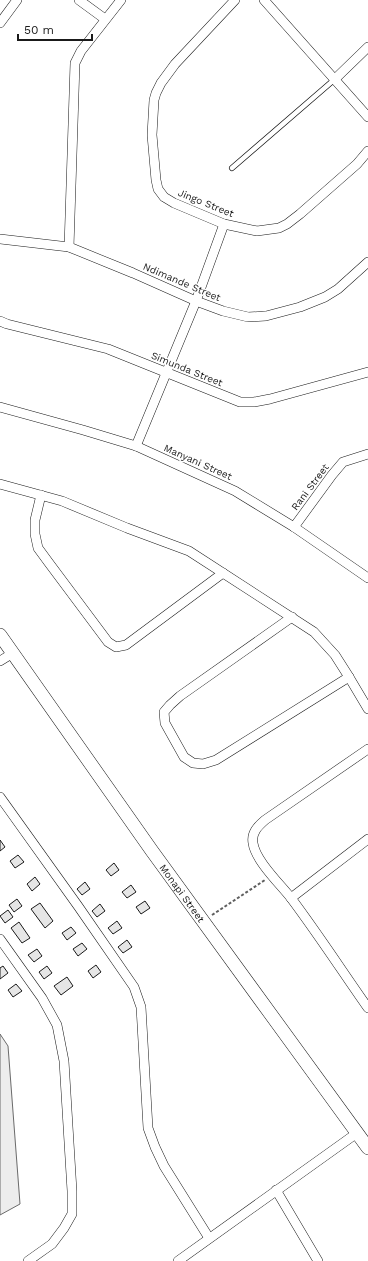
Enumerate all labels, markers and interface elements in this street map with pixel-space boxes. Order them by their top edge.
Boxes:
scale bar [18,16,92,42]
text: 50 m [24,23,54,37]
street label: Jingo Street [176,187,236,220]
street label: Ndimande Street [142,261,223,304]
street label: Simunda Street [150,350,225,389]
street label: Manyani Street [162,442,234,482]
street label: Rani Street [289,461,331,512]
street label: Monapi Street [158,862,208,925]

